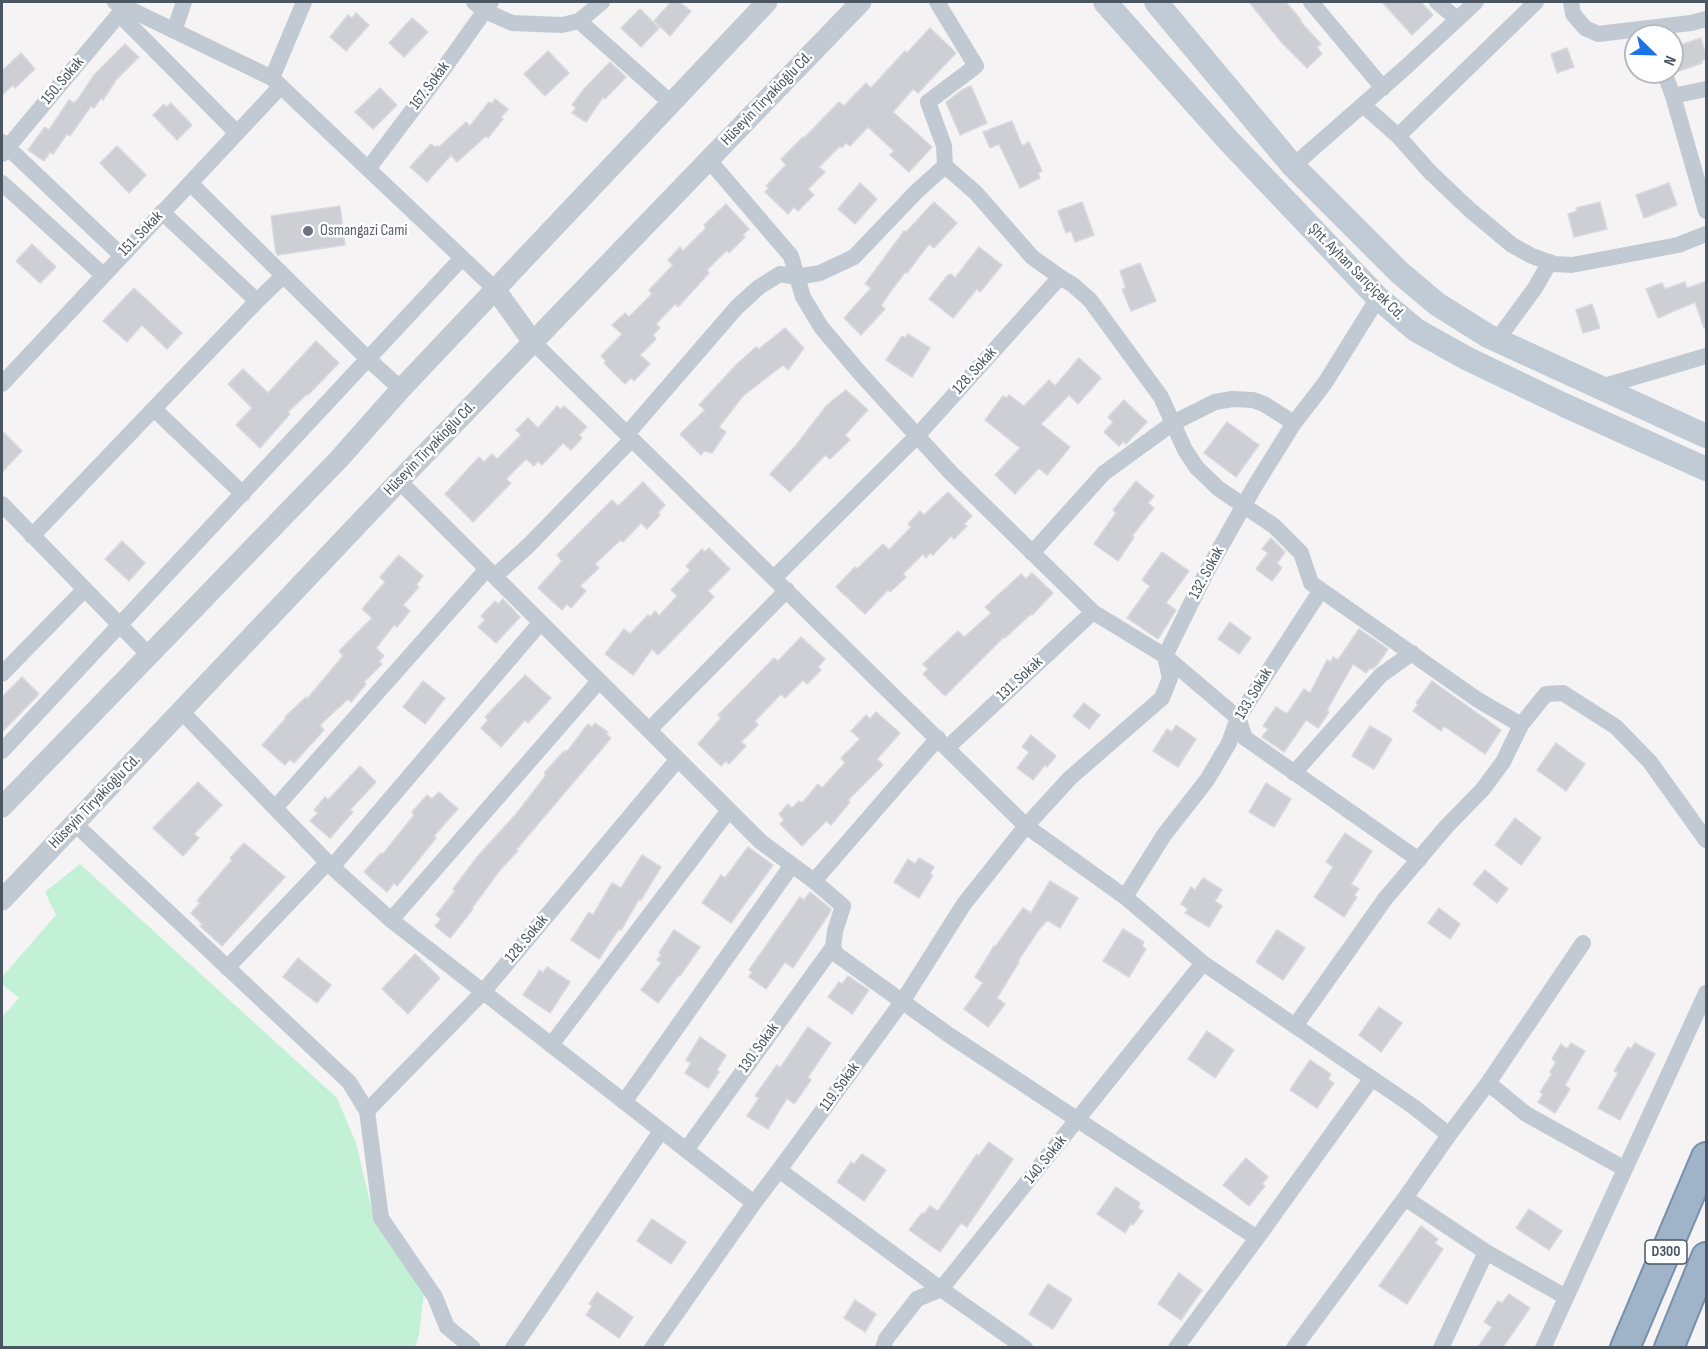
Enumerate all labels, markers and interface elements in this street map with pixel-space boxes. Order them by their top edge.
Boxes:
north arrow [1624,24,1684,84]
street label: Hüseyin Tiryakioğlu Cd. [717,48,817,150]
street label: 150. Sokak [38,53,88,109]
text: N [1659,53,1680,68]
street label: 167. Sokak [406,58,454,114]
street label: 151. Sokak [115,207,167,261]
street label: Şht. Ayhan Sarıçiçek Cd. [1304,220,1408,324]
place label: Osmangazi Cami [320,221,407,241]
marker: Osmangazi Cami [301,224,315,238]
street label: 128. Sokak [949,343,1001,399]
street label: Hüseyin Tiryakioğlu Cd. [380,398,480,500]
street label: 132. Sokak [1185,544,1229,602]
street label: 131. Sokak [993,653,1047,705]
street label: 133. Sokak [1231,665,1277,723]
street label: Hüseyin Tiryakioğlu Cd. [45,751,145,853]
street label: 128. Sokak [501,911,553,967]
street label: 130. Sokak [735,1020,783,1076]
street label: 119. Sokak [816,1059,864,1115]
street label: 140. Sokak [1021,1132,1071,1188]
road number: D300 [1645,1240,1687,1264]

